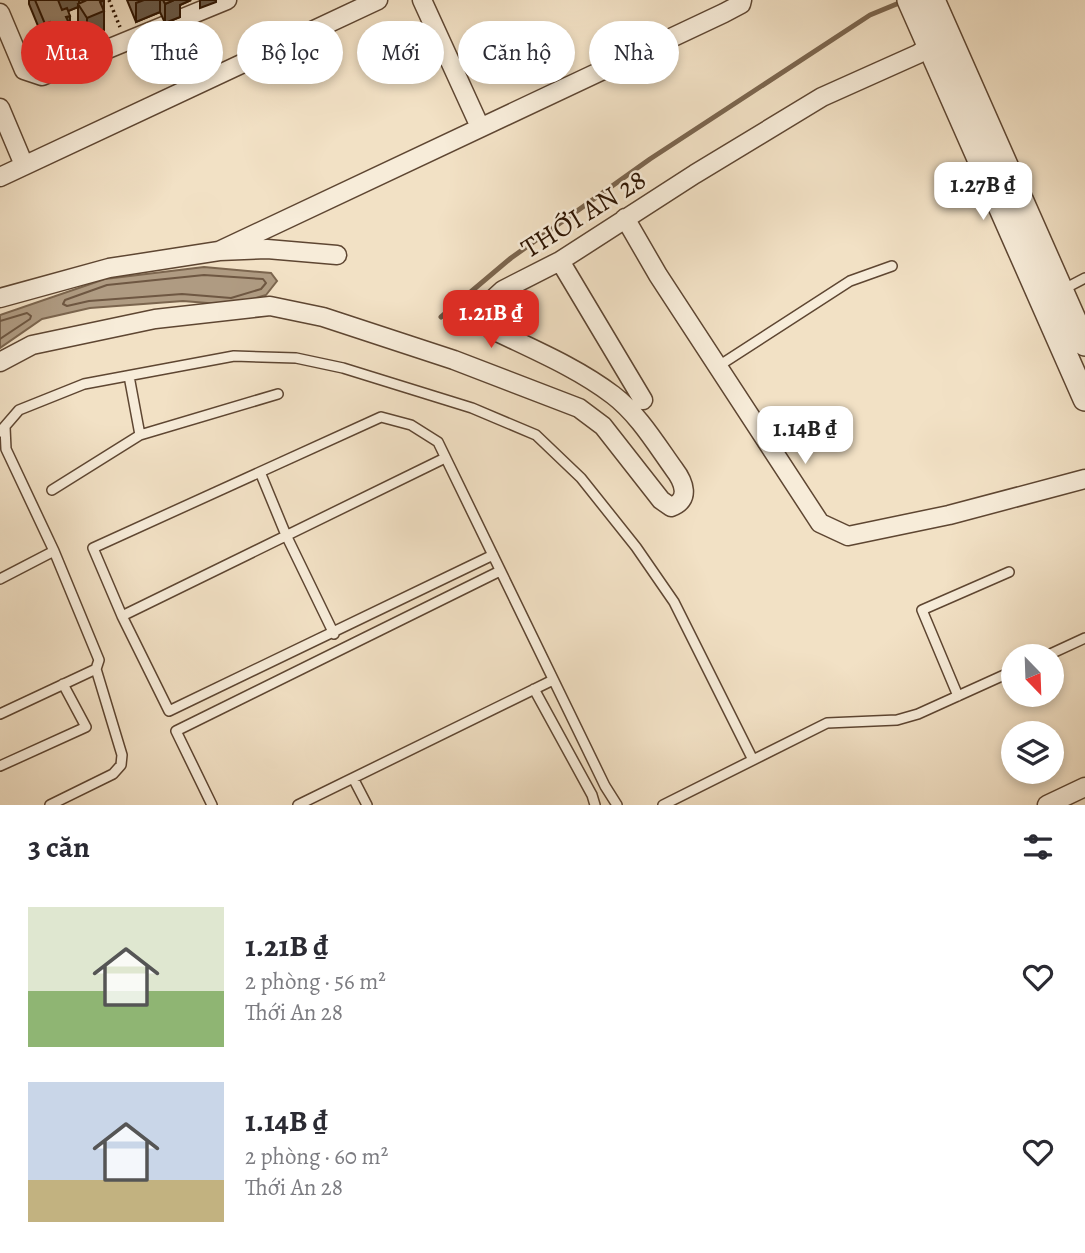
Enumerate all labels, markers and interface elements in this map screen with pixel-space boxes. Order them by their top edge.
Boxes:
chip: Mua [21,21,113,84]
chip: Thuê [127,21,223,84]
chip: Bộ lọc [237,21,343,84]
chip: Mới [357,21,444,84]
chip: Căn hộ [458,21,575,84]
chip: Nhà [589,21,679,84]
street label: THỚI AN 28 [514,160,653,267]
pin: 1.27B ₫ [918,162,1048,222]
text: 1.27B ₫ [950,169,1016,200]
pin: 1.21B ₫ [426,290,556,350]
text: 1.21B ₫ [459,297,523,328]
pin: 1.14B ₫ [740,406,870,466]
text: 1.14B ₫ [773,413,837,444]
north arrow [1001,644,1064,707]
map controls [1001,644,1064,784]
button: layers [1001,721,1064,784]
text: 3 căn [28,827,90,867]
icon: filters [1019,828,1057,866]
text: 1.21B ₫ [245,926,329,966]
icon: home [84,935,168,1019]
icon: heart [1019,958,1057,996]
text: 2 phòng · 56 m² [245,966,386,997]
text: Thới An 28 [245,997,343,1028]
text: 1.14B ₫ [245,1101,328,1141]
icon: home [84,1110,168,1194]
icon: heart [1019,1133,1057,1171]
text: 2 phòng · 60 m² [245,1141,388,1172]
text: Thới An 28 [245,1172,343,1203]

